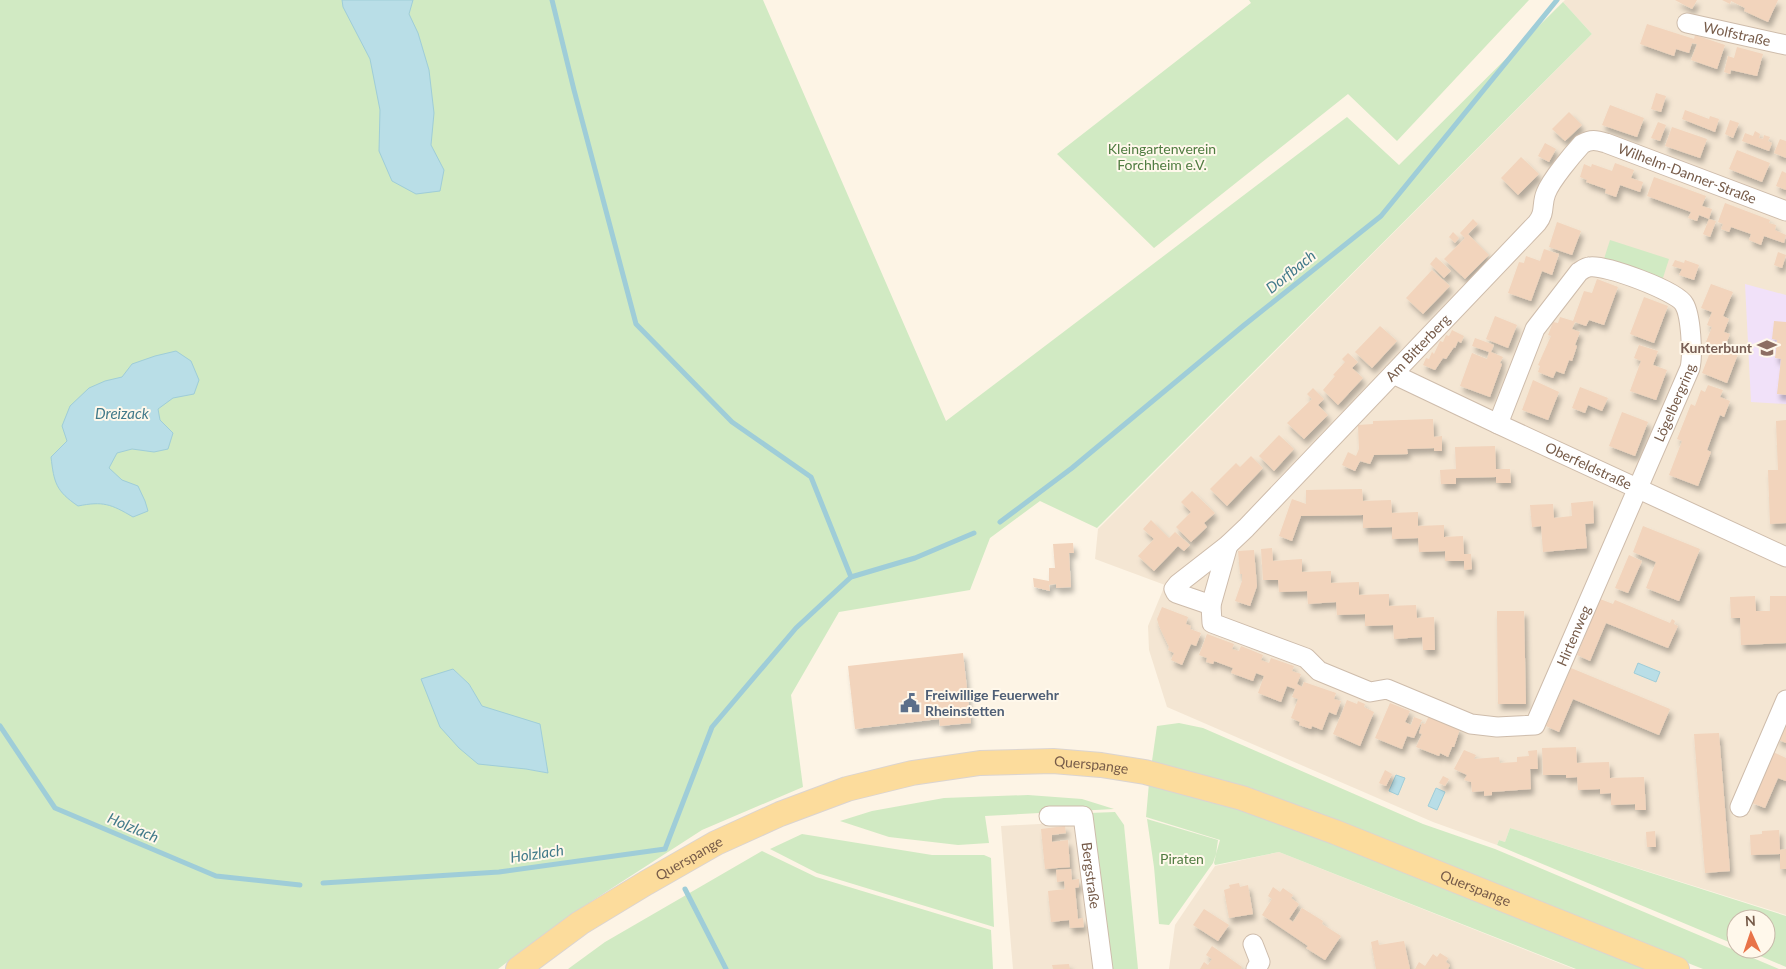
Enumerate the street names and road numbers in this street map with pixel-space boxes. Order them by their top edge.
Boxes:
street label: Wolfstraße [1702,18,1772,49]
street label: Wilhelm-Danner-Straße [1616,139,1759,207]
street label: Am Bitterberg [1382,310,1453,385]
street label: Lögelbergring [1650,362,1699,444]
street label: Oberfeldstraße [1543,438,1635,493]
street label: Hirtenweg [1553,602,1594,669]
street label: Querspange [1054,752,1130,777]
street label: Querspange [652,832,725,884]
street label: Bergstraße [1078,841,1104,910]
street label: Querspange [1438,866,1514,910]

